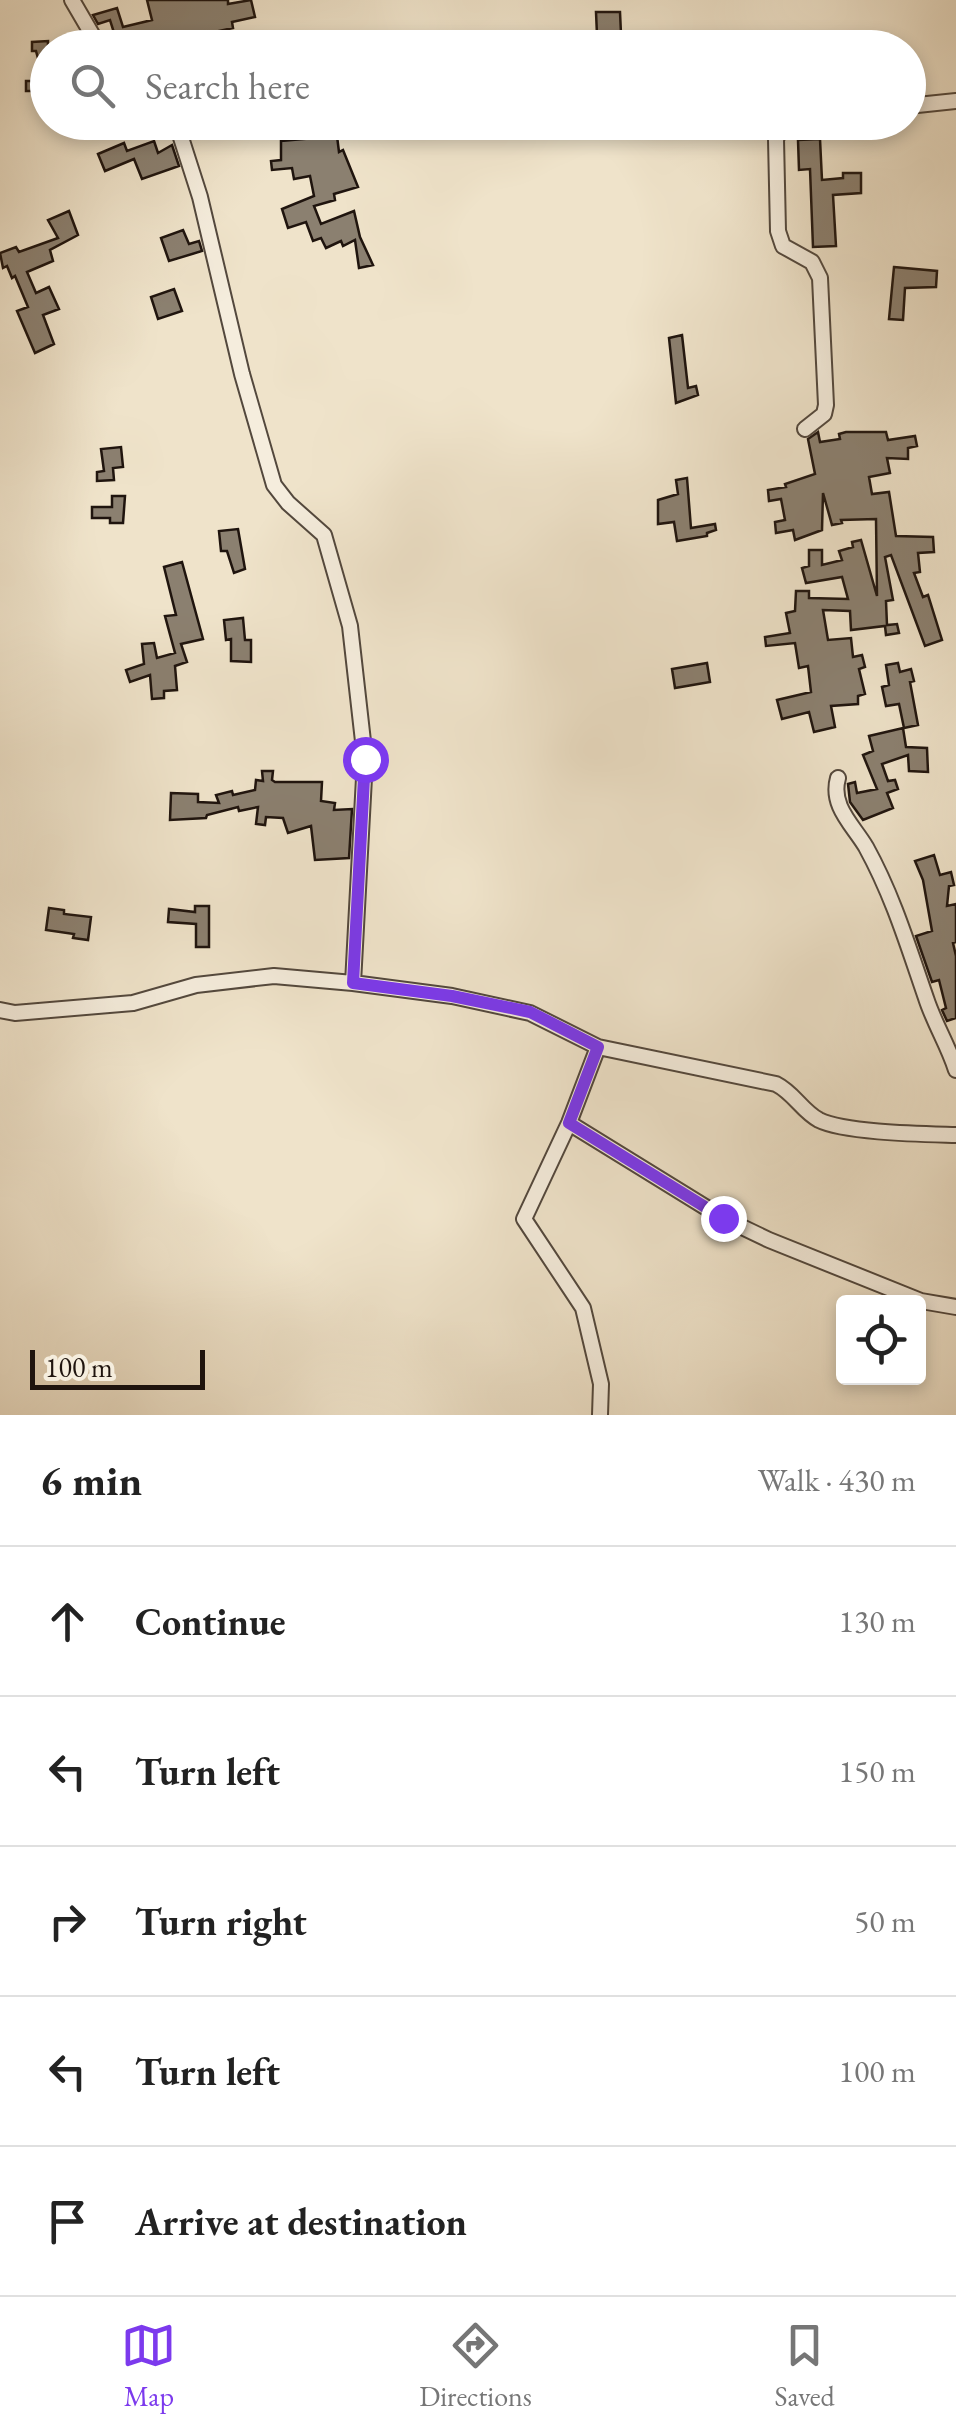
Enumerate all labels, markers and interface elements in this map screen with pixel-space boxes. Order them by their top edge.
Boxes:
search box [30,30,926,140]
icon: search [65,58,120,113]
text: Search here [145,61,310,110]
route start [343,737,389,783]
route end [701,1196,747,1242]
map controls [836,1295,926,1385]
button: locate [836,1295,926,1385]
scale bar [30,1345,205,1390]
text: 100 m [45,1349,113,1385]
text: 6 min [40,1453,142,1508]
text: Walk · 430 m [758,1459,916,1501]
icon: ahead [40,1594,95,1649]
text: Continue [135,1597,286,1646]
text: 130 m [839,1600,916,1642]
icon: left [40,1744,95,1799]
text: Turn left [135,1747,280,1796]
text: 150 m [839,1750,916,1792]
icon: right [40,1894,95,1949]
text: Turn right [135,1897,307,1946]
text: 50 m [854,1900,916,1942]
icon: left [40,2044,95,2099]
text: Turn left [135,2047,280,2096]
text: 100 m [839,2050,916,2092]
icon: arrive [40,2194,95,2249]
text: Arrive at destination [135,2197,467,2246]
tab: Map [121,2318,176,2414]
tab: Directions [419,2318,532,2414]
tab: Saved [775,2318,835,2414]

